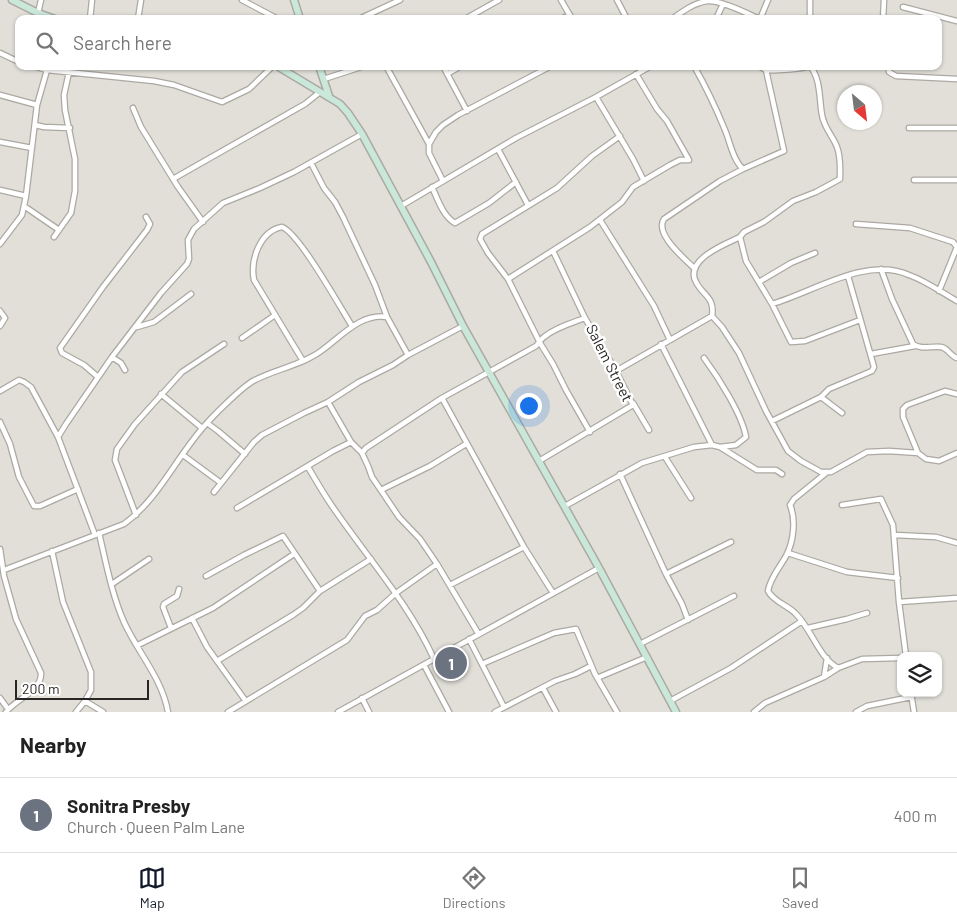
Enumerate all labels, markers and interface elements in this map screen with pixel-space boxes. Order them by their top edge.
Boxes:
search box [15,15,942,70]
icon: search [33,29,61,57]
text: Search here [73,31,172,54]
north arrow [837,85,882,130]
street label: Salem Street [583,321,637,404]
your location [516,393,542,419]
pin: 1 [435,644,467,682]
map controls [897,652,942,697]
button: layers [897,652,942,697]
scale bar [15,677,149,700]
text: 200 m [22,680,60,697]
text: Nearby [20,732,86,757]
text: Sonitra Presby [67,794,190,817]
text: 1 [33,806,39,825]
text: 400 m [894,806,937,825]
text: Church · Queen Palm Lane [67,817,245,836]
tab: Map [138,864,166,911]
tab: Directions [443,864,505,911]
tab: Saved [782,864,819,911]

